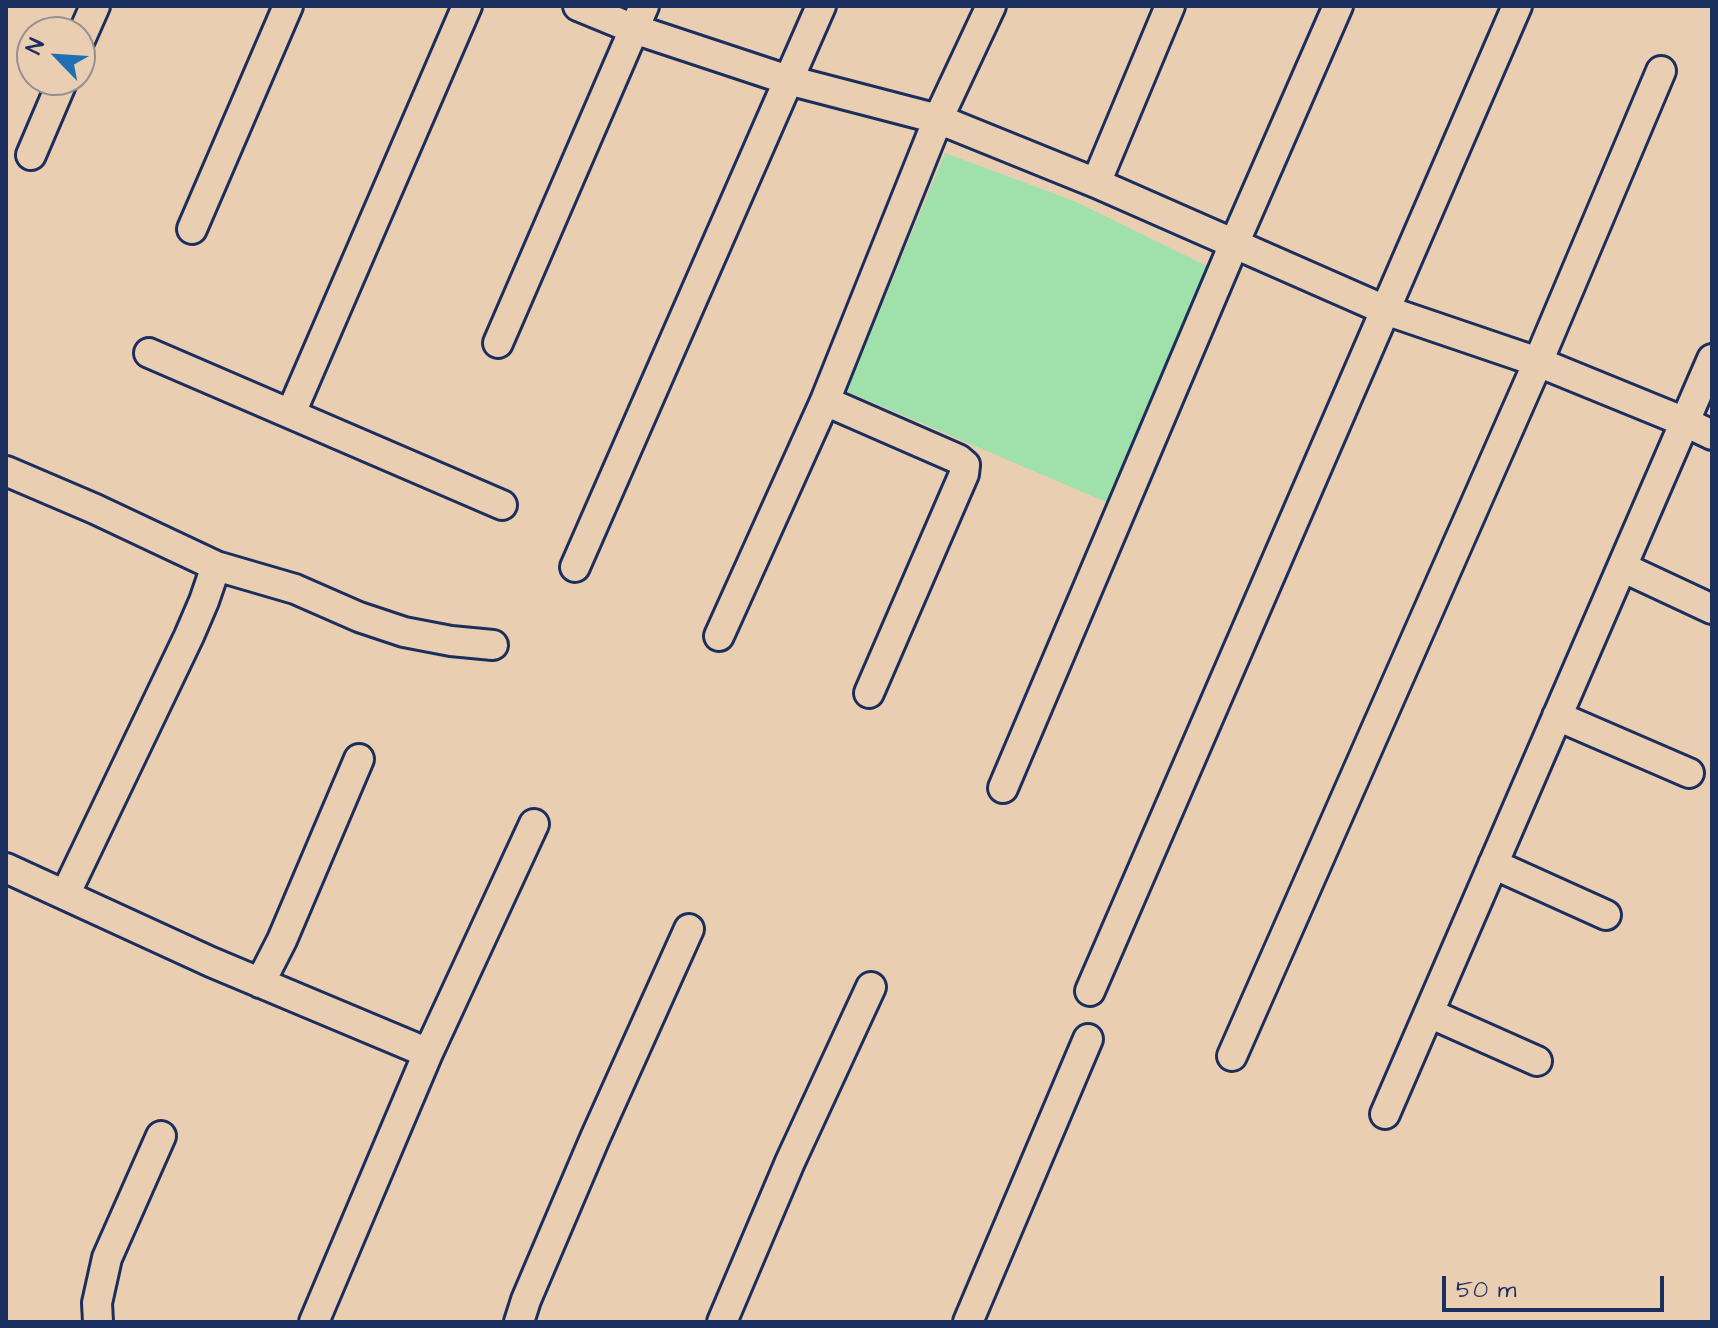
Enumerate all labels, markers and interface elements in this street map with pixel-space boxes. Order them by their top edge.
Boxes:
north arrow [16,16,96,96]
text: N [19,34,53,59]
scale bar [1446,1260,1668,1310]
text: 50 m [1456,1273,1516,1307]

